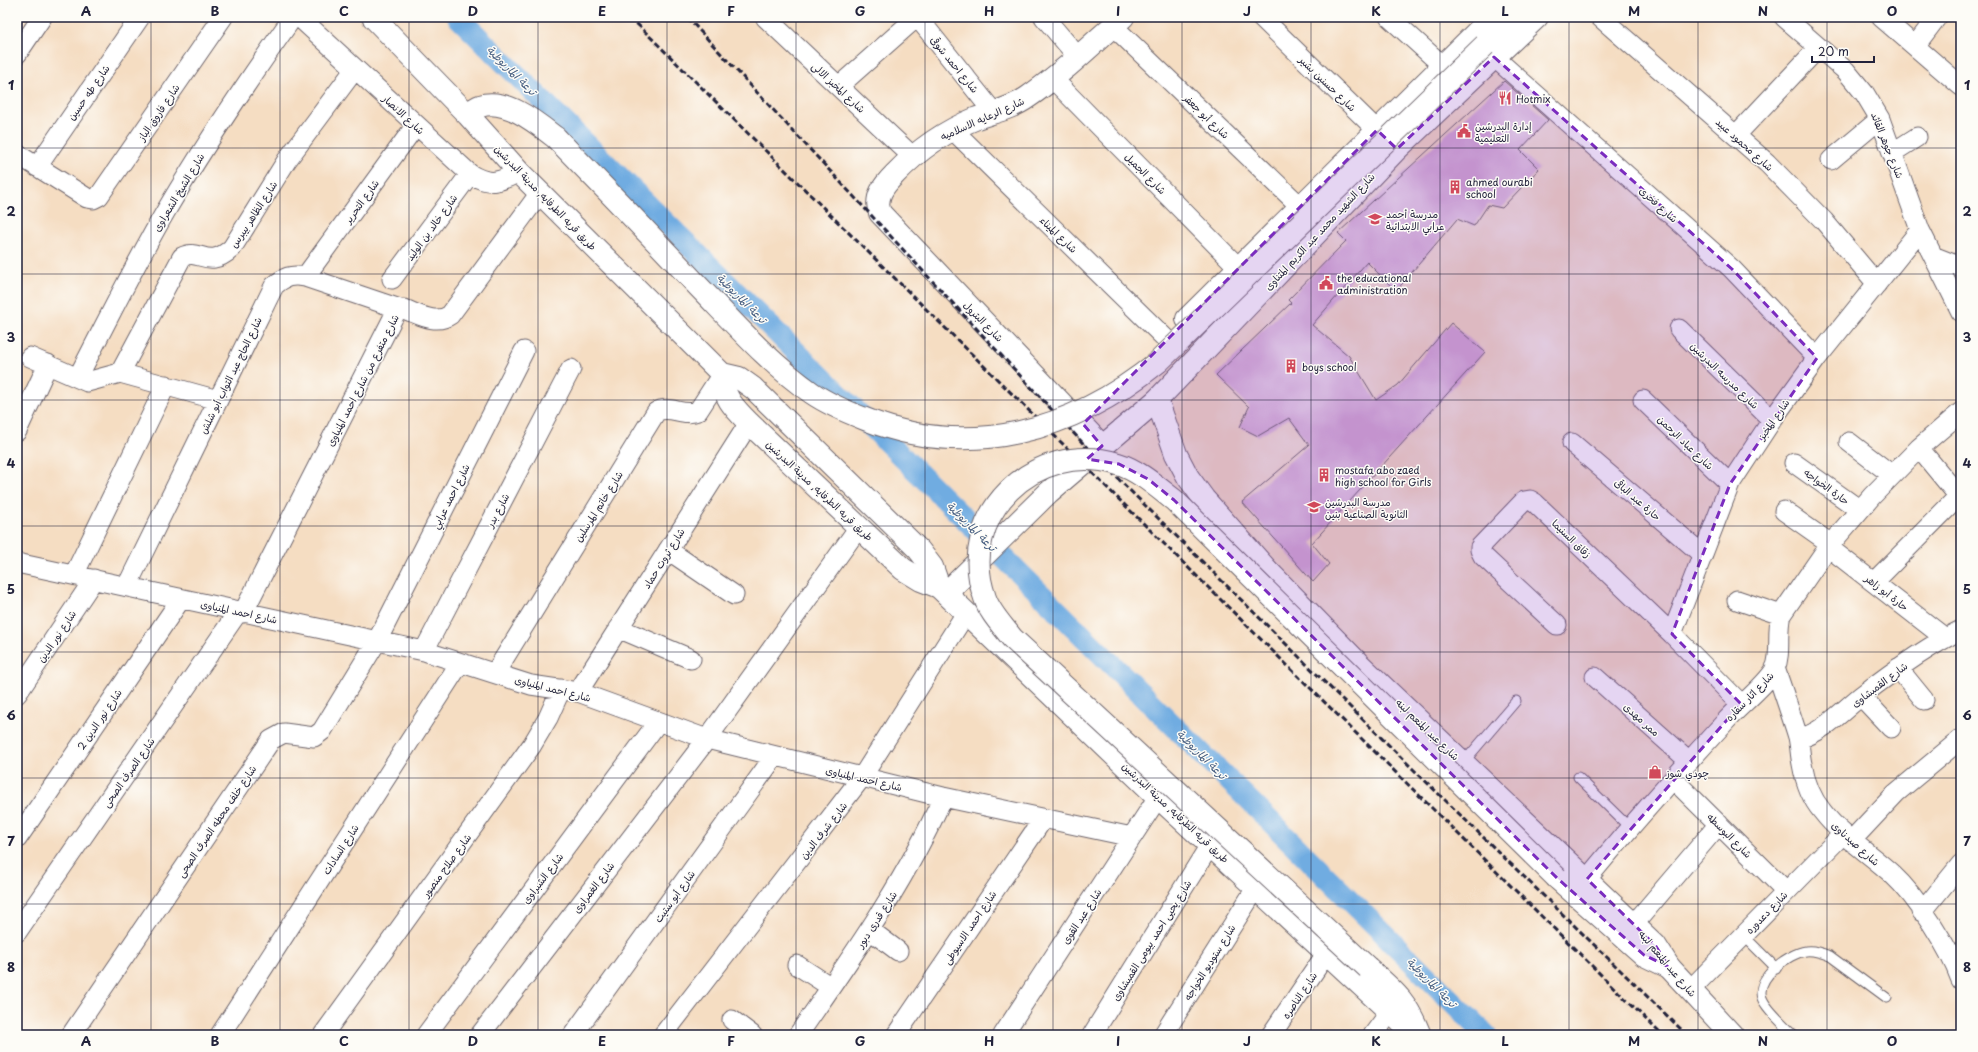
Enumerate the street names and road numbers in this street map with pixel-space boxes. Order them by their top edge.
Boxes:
street label: شارع احمد شوقى [927,32,983,96]
street label: شارع حسنين بشير [1295,51,1360,115]
street label: شارع المخبز الالى [808,58,869,117]
street label: شارع طه حسين [63,61,114,123]
street label: شارع فاروق الباز [133,80,183,145]
street label: شارع الانصار [378,90,428,138]
street label: شارع أبو جعفر [1179,90,1233,143]
street label: شارع الرعايه الاسلاميه [938,93,1027,144]
street label: شارع جوهر القائد [1867,110,1908,181]
street label: شارع محمود عبيد [1712,114,1777,175]
street label: طريق قريه الطرفايه, مدينة البدرشين [491,141,601,253]
street label: شارع الجميل [1121,149,1170,198]
street label: شارع الشيخ الشعراوى [149,150,208,235]
street label: شارع الشهيد محمد عبد الكريم المتناوى [1260,169,1379,294]
street label: شارع التحرير [339,176,383,227]
street label: شارع الظاهر بيبرس [226,177,281,251]
street label: شارع فخرى [1636,183,1682,226]
street label: شارع خالد بن الوليد [402,190,461,264]
street label: شارع الميناء [1036,212,1081,257]
street label: شارع البترول [960,297,1007,346]
street label: شارع متفرع من شارع احمد المنياوى [322,311,403,449]
street label: شارع الحاج عبد التواب أبو شلش [195,314,266,436]
street label: شارع مدرسه البدرشين [1687,338,1763,413]
street label: شارع المخبز [1753,395,1793,444]
street label: شارع عباد الرحمن [1654,411,1718,474]
street label: طريق قريه الطرفايه, مدينة البدرشين [763,436,877,544]
street label: شارع احمد عرابي [427,461,476,532]
street label: حارة الخواجه [1801,464,1853,508]
street label: شارع خاتم المرسلين [570,467,627,545]
street label: حارة عبد الباقى [1612,475,1665,523]
street label: شارع بدر [481,490,513,531]
street label: زقاق السنيما [1549,515,1595,561]
street label: شارع ثروت حماد [638,525,689,592]
street label: حارة أبو زاهر [1861,570,1912,614]
street label: شارع احمد المنياوى [199,596,279,627]
street label: شارع نور الدين [33,607,80,666]
street label: شارع القمبشاوى [1848,658,1911,711]
street label: شارع اثار سقاره [1721,668,1777,725]
street label: شارع احمد المنياوى [513,671,593,706]
street label: شارع نور الدين 2 [73,685,126,753]
street label: شارع عبد المنعم لبنه [1392,695,1463,764]
street label: ممر مهدى [1621,699,1663,739]
street label: شارع الصرف الصحى [98,734,159,811]
street label: طريق قريه الطرفايه, مدينة البدرشين [1119,758,1233,866]
street label: شارع خلف محطه الصرف الصحى [173,762,260,881]
street label: شارع احمد المنياوى [824,762,904,795]
street label: شارع شرف الدين [796,798,851,862]
street label: شارع البوسطه [1704,809,1756,862]
street label: شارع صيدناوى [1828,817,1883,870]
street label: شارع السادات [318,821,363,878]
street label: شارع صلاح منصور [417,830,475,901]
street label: شارع الشبراوى [518,849,567,907]
street label: شارع الغمراوى [569,858,618,916]
street label: شارع أبو ستيت [650,867,699,926]
street label: شارع يحيى احمد بيومى القمبشاوى [1107,876,1195,1004]
street label: شارع عبد القوى [1057,885,1106,947]
street label: شارع قدرى دبور [851,887,901,952]
street label: شارع احمد الاسيوطى [939,887,1000,967]
street label: شارع دعدوره [1742,887,1791,938]
street label: شارع ستوديو الخواجه [1180,921,1239,1003]
street label: شارع عبد المنعم لبنه [1635,926,1701,1000]
street label: شارع الناصره [1278,968,1321,1022]

